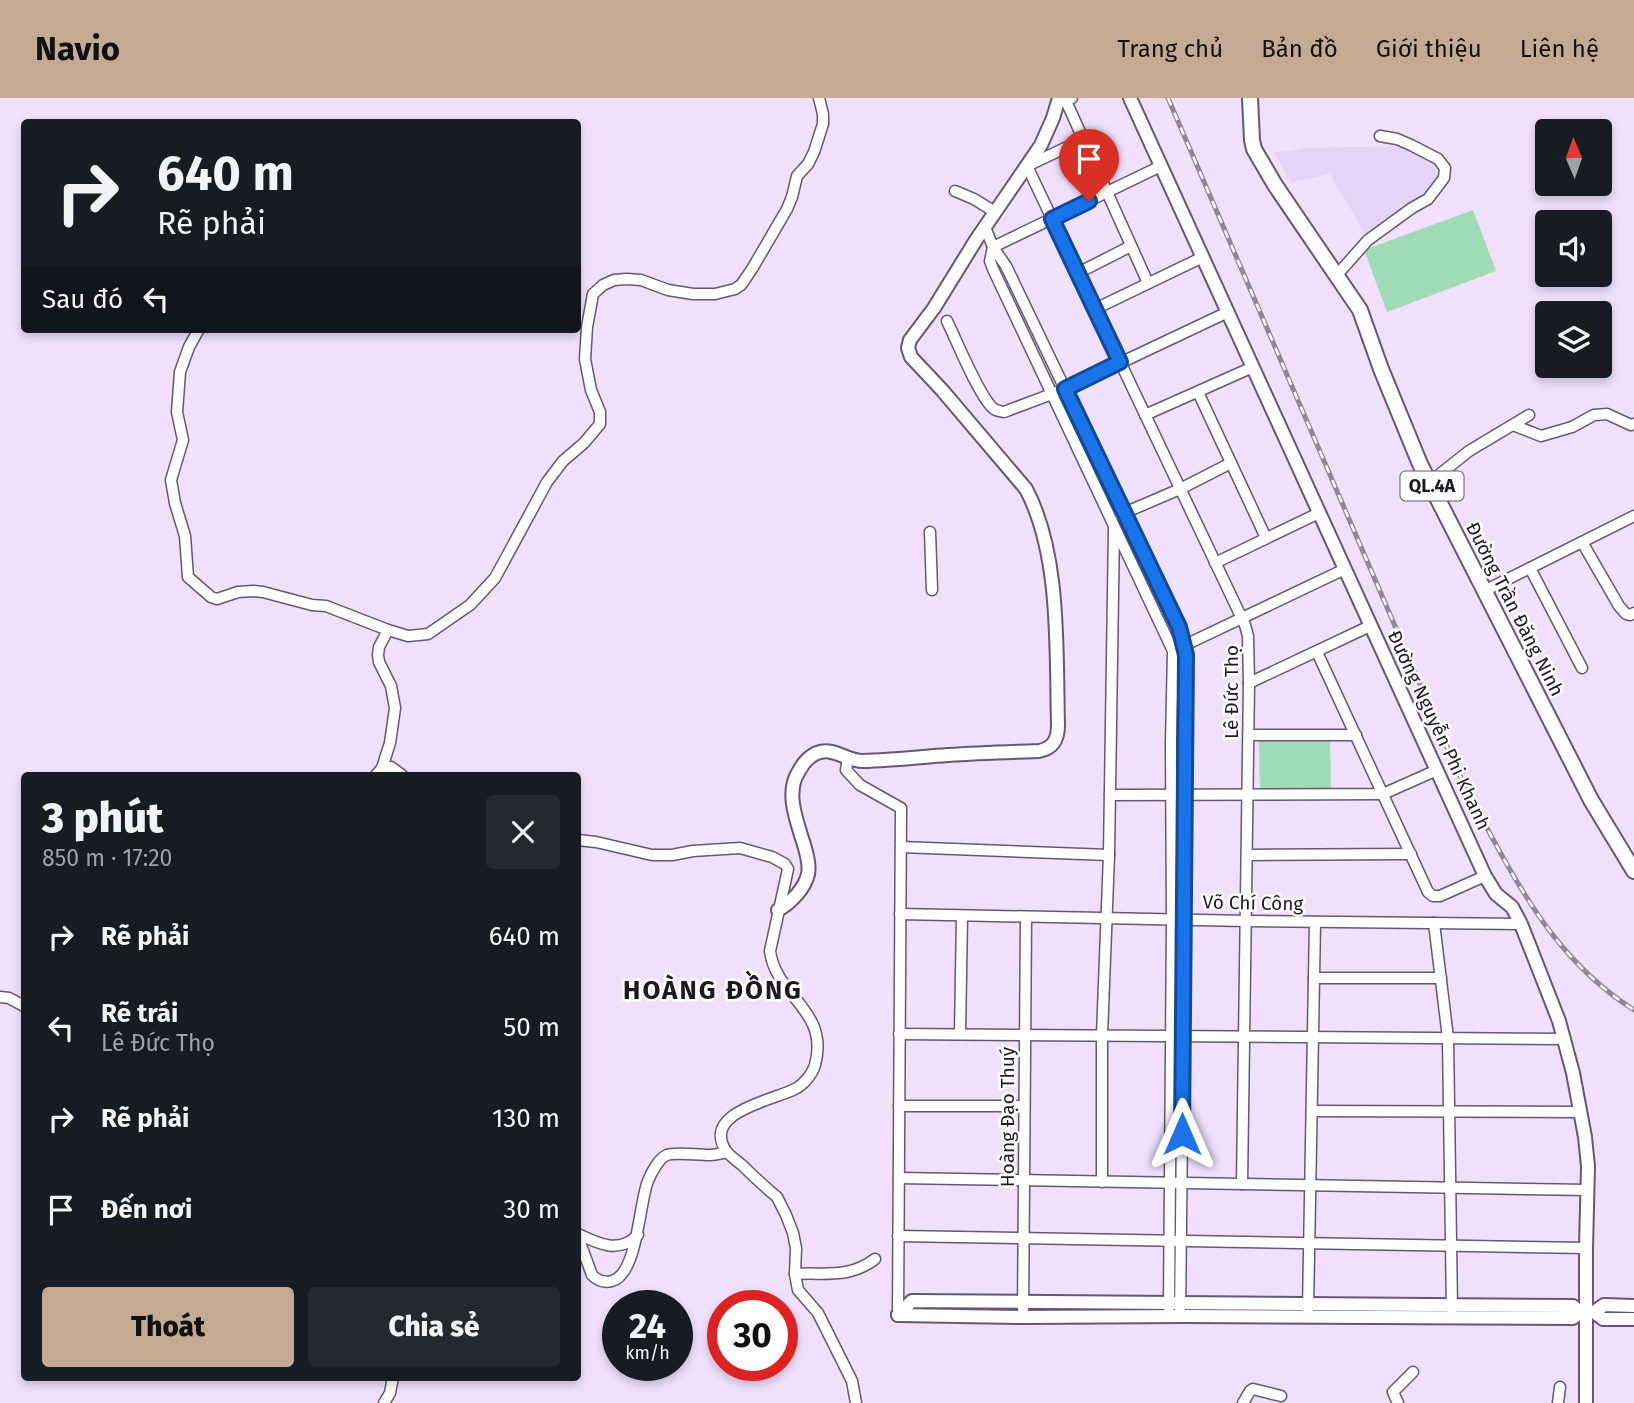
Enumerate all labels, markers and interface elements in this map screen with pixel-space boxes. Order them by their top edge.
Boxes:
text: Navio [35,29,120,69]
text: Trang chủ [1118,35,1223,63]
text: Bản đồ [1261,35,1338,63]
text: Giới thiệu [1376,35,1482,63]
text: Liên hệ [1520,35,1599,63]
north arrow [1535,119,1612,196]
map controls [1535,119,1612,378]
pin [1059,129,1119,201]
icon: arrive [1070,140,1108,178]
text: 640 m [157,144,294,203]
icon: right [42,147,133,238]
text: Rẽ phải [157,204,266,242]
button: sound [1535,210,1612,287]
icon: left [137,280,175,318]
text: Sau đó [42,284,123,315]
button: layers [1535,301,1612,378]
road number: QL.4A [1400,472,1464,500]
street label: Đường Trần Đăng Ninh [1461,518,1569,700]
street label: Đường Nguyễn Phi Khanh [1383,627,1495,833]
street label: Lê Đức Thọ [1220,645,1243,739]
text: 3 phút [42,793,163,843]
button: close [486,795,560,869]
text: 850 m · 17:20 [42,844,172,872]
street label: Võ Chí Công [1203,891,1304,915]
icon: right [42,918,80,956]
text: Rẽ phải [101,921,189,952]
text: 640 m [489,921,560,952]
district label: HOÀNG ĐỒNG [623,970,803,1006]
text: Rẽ trái [101,998,178,1029]
icon: left [42,1009,80,1047]
text: 50 m [503,1012,560,1043]
text: Lê Đức Thọ [101,1029,215,1057]
street label: Hoàng Đạo Thuý [996,1046,1019,1187]
position arrow [1145,1097,1219,1171]
icon: right [42,1100,80,1138]
text: Rẽ phải [101,1103,189,1134]
text: 130 m [492,1103,560,1134]
icon: arrive [42,1191,80,1229]
text: Đến nơi [101,1194,192,1225]
text: 30 m [503,1194,560,1225]
button: Thoát [42,1287,294,1367]
button: Chia sẻ [308,1287,560,1367]
speed limit sign: 30 [707,1290,798,1381]
text: 24 [629,1305,666,1347]
text: km/h [625,1342,670,1364]

